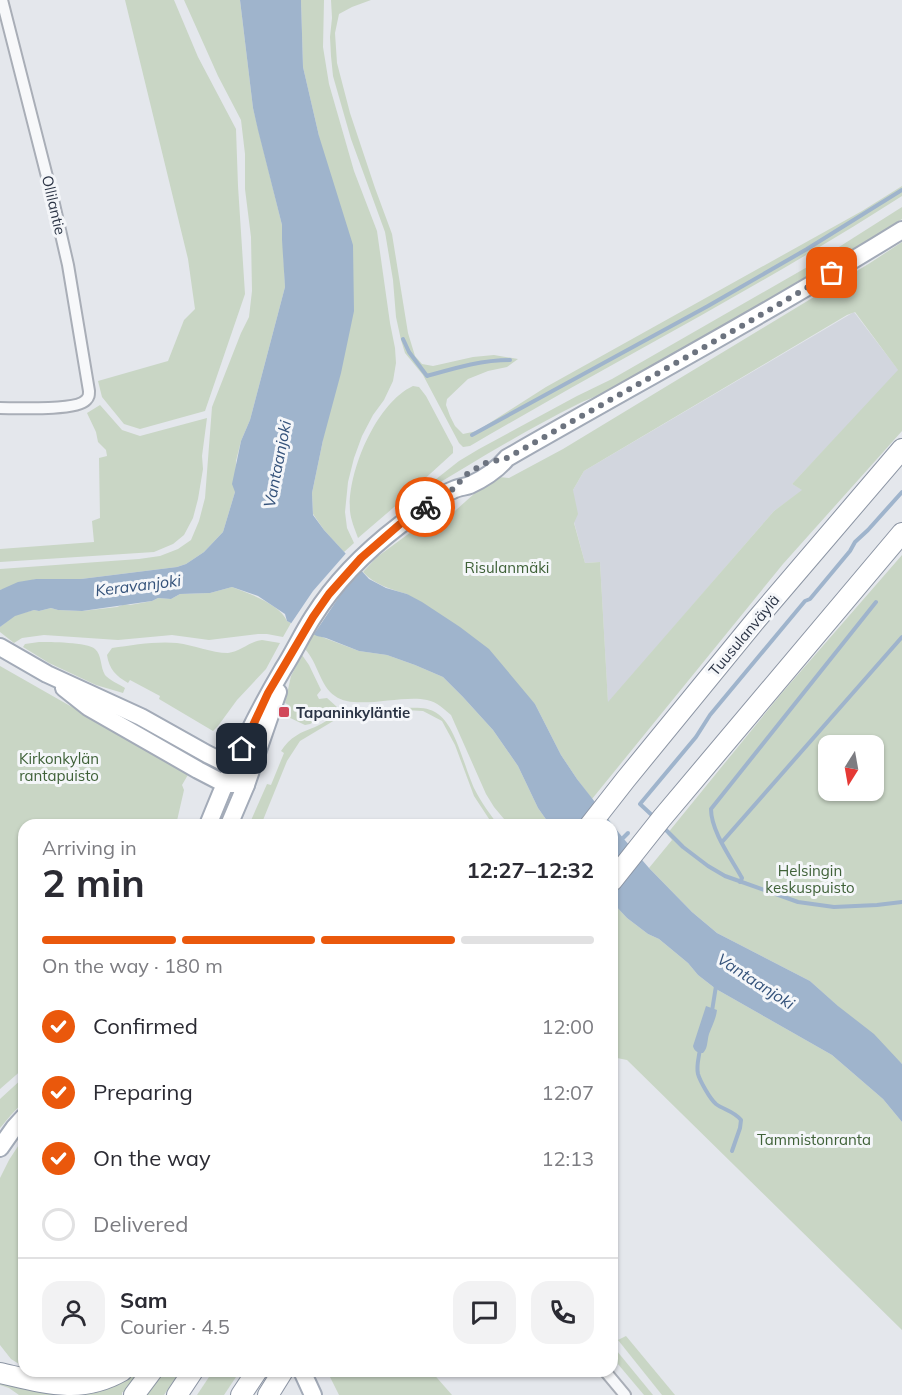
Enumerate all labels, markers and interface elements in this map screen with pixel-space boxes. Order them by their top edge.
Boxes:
street label: Ollilantie [38,173,70,237]
pin [806,247,857,298]
icon: bag [815,256,848,289]
water label: Vantaanjoki [259,419,295,509]
courier [395,477,455,537]
icon: bike [409,491,442,524]
park label: Risulanmäki [465,558,549,577]
water label: Keravanjoki [94,570,182,600]
street label: Tuusulanväylä [705,591,783,679]
place label: Tapaninkyläntie [296,703,410,722]
marker: Tapaninkyläntie [277,705,291,719]
pin [216,723,267,774]
icon: home [225,732,258,765]
north arrow [818,735,884,801]
map controls [818,735,884,801]
park label: Kirkonkylän rantapuisto [19,749,99,785]
text: Arriving in [42,835,137,860]
text: 12:27–12:32 [466,856,594,884]
text: 2 min [42,858,145,907]
park label: Helsingin keskuspuisto [765,861,855,897]
water label: Vantaanjoki [713,949,799,1014]
text: On the way · 180 m [42,953,223,978]
icon: check [42,1010,75,1043]
text: Confirmed [93,1012,198,1040]
text: 12:00 [541,1014,594,1039]
icon: check [42,1076,75,1109]
text: Preparing [93,1078,193,1106]
text: 12:07 [541,1080,594,1105]
park label: Tammistonranta [757,1130,871,1149]
icon: check [42,1142,75,1175]
text: On the way [93,1144,211,1172]
text: 12:13 [541,1146,594,1171]
text: Delivered [93,1210,188,1238]
button: person [42,1281,105,1344]
button: chat [453,1281,516,1344]
button: phone [531,1281,594,1344]
text: Sam [120,1286,168,1314]
text: Courier · 4.5 [120,1314,230,1339]

